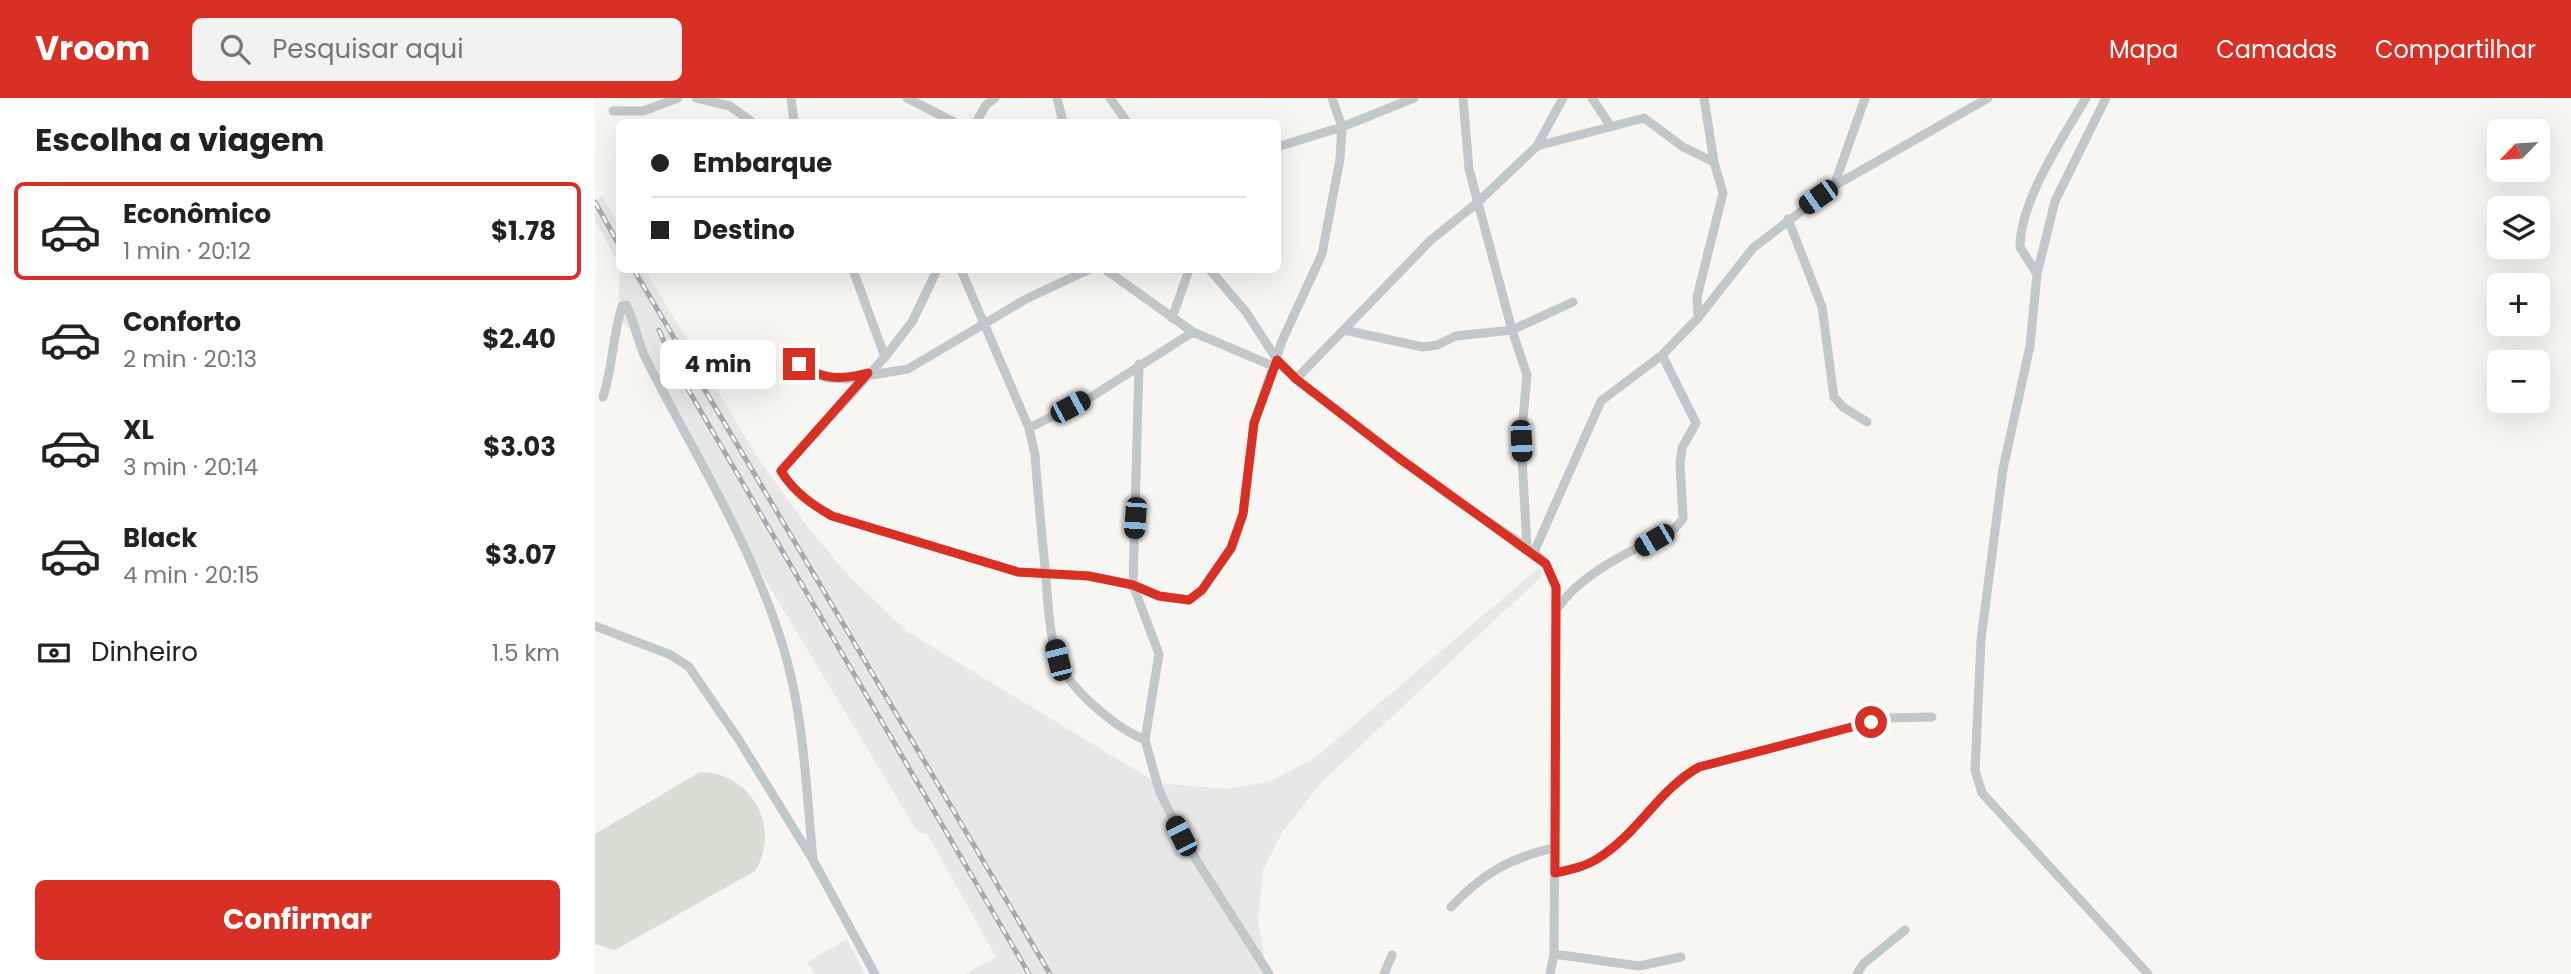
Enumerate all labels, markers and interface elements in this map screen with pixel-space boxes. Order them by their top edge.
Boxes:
search box [192,18,682,81]
text: Vroom [35,25,150,72]
icon: search [216,30,254,68]
text: Pesquisar aqui [272,31,464,67]
text: Mapa [2109,33,2178,66]
text: Camadas [2216,33,2337,66]
text: Compartilhar [2375,33,2536,66]
text: Escolha a viagem [35,117,324,162]
north arrow [2487,119,2550,182]
map controls [2487,119,2550,413]
text: Embarque [693,145,832,181]
car [1795,176,1842,218]
text: Econômico [123,196,271,232]
button: layers [2487,196,2550,259]
icon: car [39,200,102,263]
text: Destino [693,212,795,248]
text: $1.78 [491,213,556,249]
text: 1 min · 20:12 [123,235,251,267]
button: + [2487,273,2550,336]
text: Conforto [123,304,241,340]
icon: car [39,308,102,371]
text: $2.40 [482,321,556,357]
callout: 4 min [659,340,775,388]
text: 2 min · 20:13 [123,343,257,375]
text: 4 min [684,348,752,380]
route end [783,348,815,380]
button: − [2487,350,2550,413]
car [1047,388,1094,426]
text: XL [123,412,154,448]
icon: car [39,416,102,479]
car [1510,419,1533,463]
text: $3.03 [483,429,556,465]
text: 3 min · 20:14 [123,451,258,483]
car [1124,496,1147,540]
text: Black [123,520,197,556]
car [1631,520,1678,560]
icon: car [39,524,102,587]
text: $3.07 [485,537,556,573]
text: 4 min · 20:15 [123,559,259,591]
icon: cash [35,634,73,672]
text: Dinheiro [91,634,198,670]
text: 1.5 km [492,637,560,669]
car [1043,637,1074,683]
route start [1855,706,1887,738]
car [1163,813,1200,859]
button: Confirmar [35,880,560,960]

